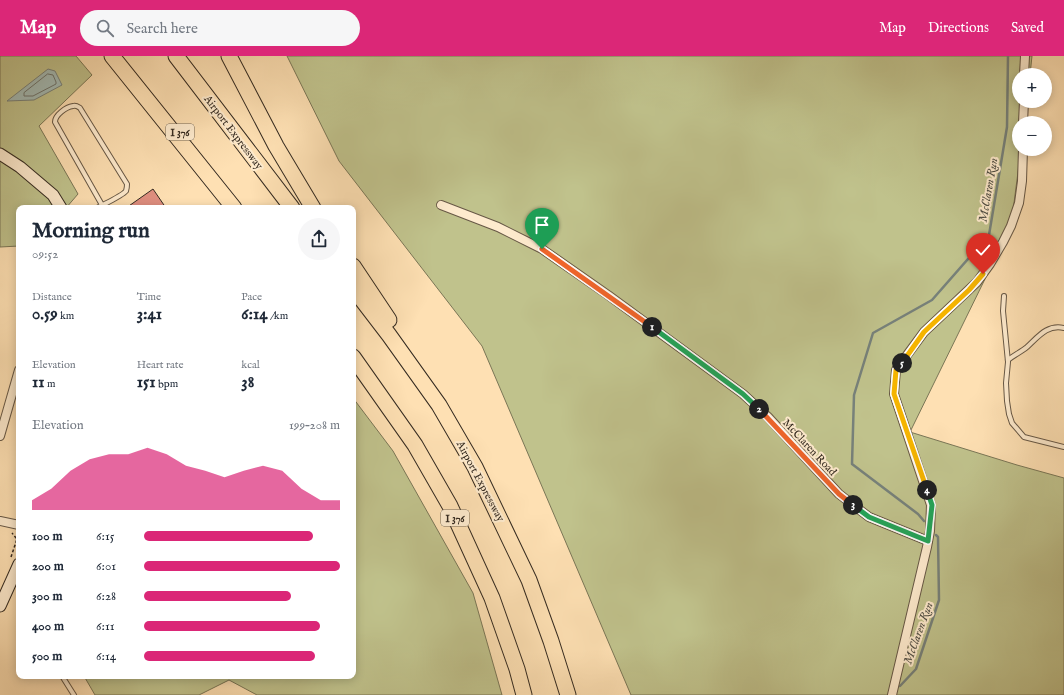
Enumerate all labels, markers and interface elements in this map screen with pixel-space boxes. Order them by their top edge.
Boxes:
search box [80,10,360,46]
text: Map [20,16,56,40]
icon: search [94,17,116,39]
text: Search here [126,19,198,38]
text: Map [879,19,906,37]
text: Directions [928,19,989,37]
text: Saved [1011,19,1044,37]
map controls [1012,68,1052,156]
button: + [1012,68,1052,108]
street label: Airport Expressway [200,92,266,173]
button: − [1012,116,1052,156]
road number: I 376 [166,124,194,140]
water label: McClaren Run [975,156,1002,223]
pin [525,208,559,249]
icon: arrive [531,214,553,236]
text: Morning run [32,217,150,245]
button: share [298,218,340,260]
pin [966,233,1000,274]
icon: check [972,239,994,261]
text: 09:52 [32,246,58,263]
text: Distance [32,290,72,304]
text: Time [137,290,161,304]
text: Pace [241,290,262,304]
text: 0.59 [32,304,58,325]
text: 3:41 [137,304,162,325]
text: 6:14 [241,304,268,325]
text: km [58,309,74,323]
text: /km [268,309,288,323]
pin: 1 [642,317,662,337]
text: 1 [650,320,654,334]
pin: 5 [892,353,912,373]
text: 5 [900,356,904,370]
text: Elevation [32,358,76,372]
text: Heart rate [137,358,184,372]
text: kcal [241,358,260,372]
text: 11 [32,372,45,393]
text: 151 [137,372,155,393]
text: 38 [241,372,254,393]
text: m [45,377,56,391]
text: bpm [155,377,178,391]
pin: 2 [749,399,769,419]
text: 2 [756,402,762,416]
street label: McClaren Road [779,416,839,479]
text: Elevation [32,417,84,434]
text: 199–208 m [289,417,340,434]
street label: Airport Expressway [452,438,508,525]
pin: 4 [917,480,937,500]
text: 4 [924,483,930,497]
pin: 3 [843,495,863,515]
text: 3 [851,498,855,512]
road number: I 376 [441,510,469,526]
text: 100 m [32,528,62,545]
text: 6:15 [96,528,114,545]
text: 200 m [32,558,64,575]
text: 6:01 [96,558,116,575]
text: 300 m [32,588,63,605]
text: 6:28 [96,588,116,605]
water label: McClaren Run [900,600,937,666]
text: 400 m [32,618,64,635]
text: 6:11 [96,618,115,635]
text: 500 m [32,648,62,665]
text: 6:14 [96,648,116,665]

